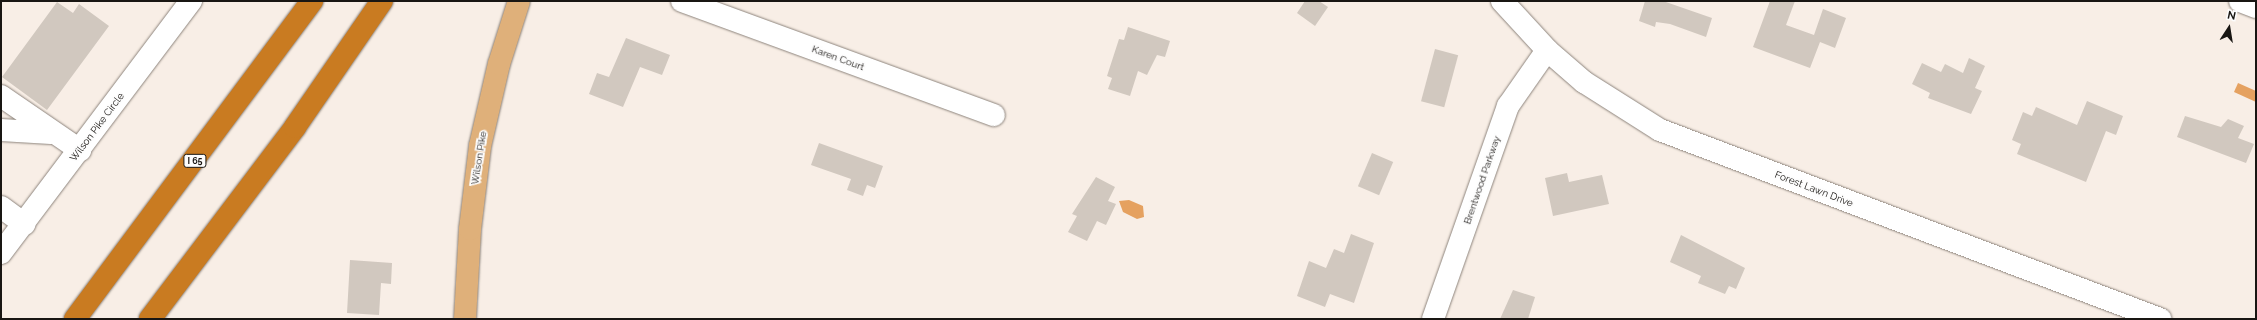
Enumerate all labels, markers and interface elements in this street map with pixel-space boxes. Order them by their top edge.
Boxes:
north arrow [2209,8,2249,48]
text: N [2226,9,2237,23]
street label: Karen Court [810,43,866,73]
street label: Wilson Pike Circle [67,90,127,164]
street label: Wilson Pike [469,130,489,186]
street label: Brentwood Parkway [1461,134,1503,226]
road number: I 65 [183,154,207,168]
street label: Forest Lawn Drive [1773,169,1855,209]

